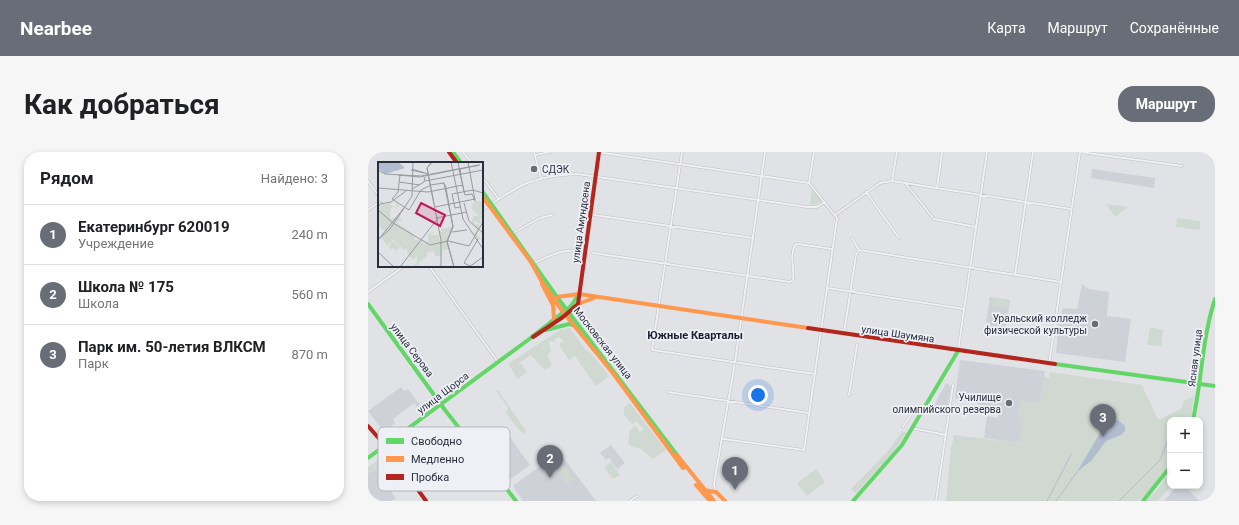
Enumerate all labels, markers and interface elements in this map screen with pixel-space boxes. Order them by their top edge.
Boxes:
text: Nearbee [20,17,92,40]
text: Карта [987,20,1026,36]
text: Маршрут [1048,20,1108,36]
text: Сохранённые [1130,20,1219,36]
button: Маршрут [1118,86,1215,122]
text: Как добраться [24,88,220,121]
inset map [378,162,483,267]
marker: СДЭК [529,164,539,174]
place label: СДЭК [542,164,570,175]
text: Рядом [40,168,94,188]
text: Найдено: 3 [261,171,328,186]
street label: улица Амундсена [570,181,592,263]
text: Екатеринбург 620019 [78,218,230,236]
text: 1 [49,227,57,242]
text: 240 m [291,227,328,242]
text: Учреждение [78,236,154,251]
text: Школа № 175 [78,278,174,296]
text: 2 [49,287,57,302]
text: 560 m [291,287,328,302]
text: Школа [78,296,119,311]
street label: Московская улица [572,305,634,381]
place label: Уральский колледж физической культуры [984,313,1087,336]
marker: Уральский колледж физической культуры [1090,319,1100,329]
street label: улица Серова [388,321,436,379]
street label: улица Шаумяна [861,323,935,345]
street label: Ясная улица [1186,328,1204,388]
district label: Южные Кварталы [647,329,743,342]
text: Парк им. 50-летия ВЛКСМ [78,338,266,356]
text: 3 [49,347,57,362]
text: 870 m [291,347,328,362]
text: Парк [78,356,109,371]
street label: улица Щорса [415,370,471,416]
your location [748,385,768,405]
place label: Училище олимпийского резерва [892,392,1001,415]
marker: Училище олимпийского резерва [1004,398,1014,408]
pin: 3 [1090,404,1116,437]
map controls [1167,417,1203,489]
button: + [1167,417,1203,453]
legend [378,427,510,491]
text: Свободно [411,435,462,448]
pin: 2 [537,445,563,478]
text: Медленно [411,453,464,466]
button: − [1167,453,1203,489]
pin: 1 [722,457,748,490]
text: Пробка [411,471,449,484]

